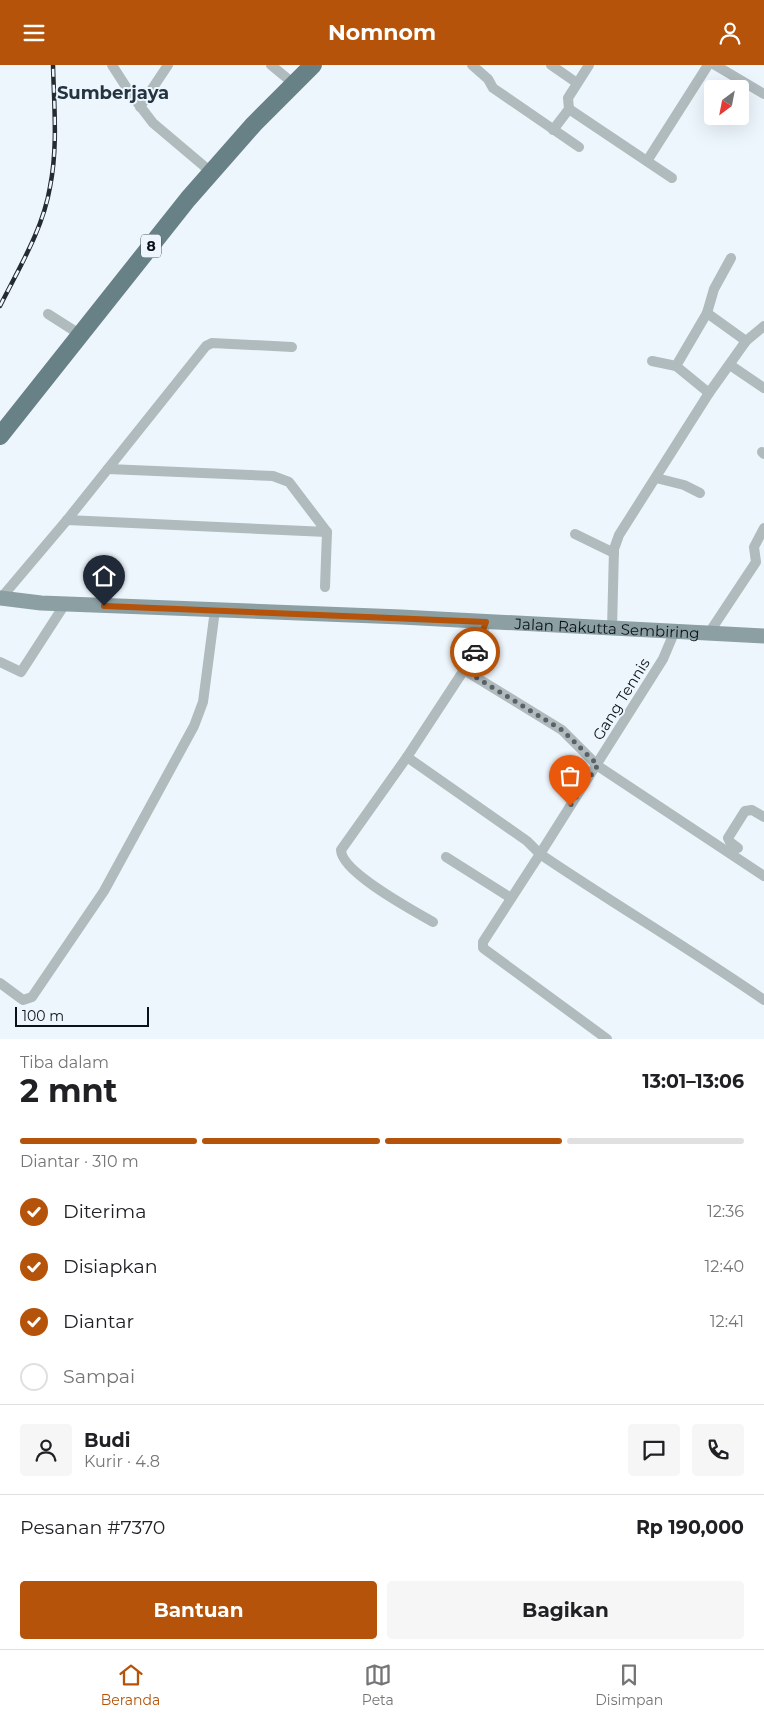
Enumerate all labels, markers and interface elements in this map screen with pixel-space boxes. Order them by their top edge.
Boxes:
icon: menu [20,19,48,47]
text: Nomnom [328,19,436,46]
icon: person [716,19,744,47]
north arrow [704,80,749,125]
map controls [704,80,749,125]
district label: Sumberjaya [57,82,169,104]
road number: 8 [141,235,161,257]
pin [83,555,125,606]
icon: home [90,562,118,590]
street label: Jalan Rakutta Sembiring [513,613,700,642]
courier [450,627,500,677]
icon: car [461,638,489,666]
street label: Gang Tennis [588,654,654,744]
pin [549,755,591,806]
icon: bag [556,762,584,790]
scale bar [15,1004,149,1027]
text: 100 m [22,1007,64,1025]
text: Tiba dalam [20,1053,109,1072]
text: 13:01–13:06 [642,1070,744,1093]
text: 2 mnt [20,1071,118,1110]
text: Diantar · 310 m [20,1152,139,1171]
icon: check [20,1198,48,1226]
text: Diterima [63,1200,146,1223]
text: 12:36 [707,1202,744,1221]
icon: check [20,1253,48,1281]
text: Disiapkan [63,1255,158,1278]
text: 12:40 [705,1257,744,1276]
icon: check [20,1308,48,1336]
text: Diantar [63,1310,134,1333]
text: 12:41 [710,1312,744,1331]
text: Sampai [63,1365,135,1388]
button: person [20,1424,72,1476]
button: chat [628,1424,680,1476]
button: phone [692,1424,744,1476]
text: Budi [84,1429,130,1452]
text: Kurir · 4.8 [84,1452,160,1471]
text: Pesanan #7370 [20,1516,165,1539]
text: Rp 190,000 [636,1516,744,1539]
button: Bantuan [20,1581,377,1639]
button: Bagikan [387,1581,744,1639]
tab: Beranda [101,1661,160,1709]
tab: Peta [362,1661,394,1709]
tab: Disimpan [595,1661,663,1709]

